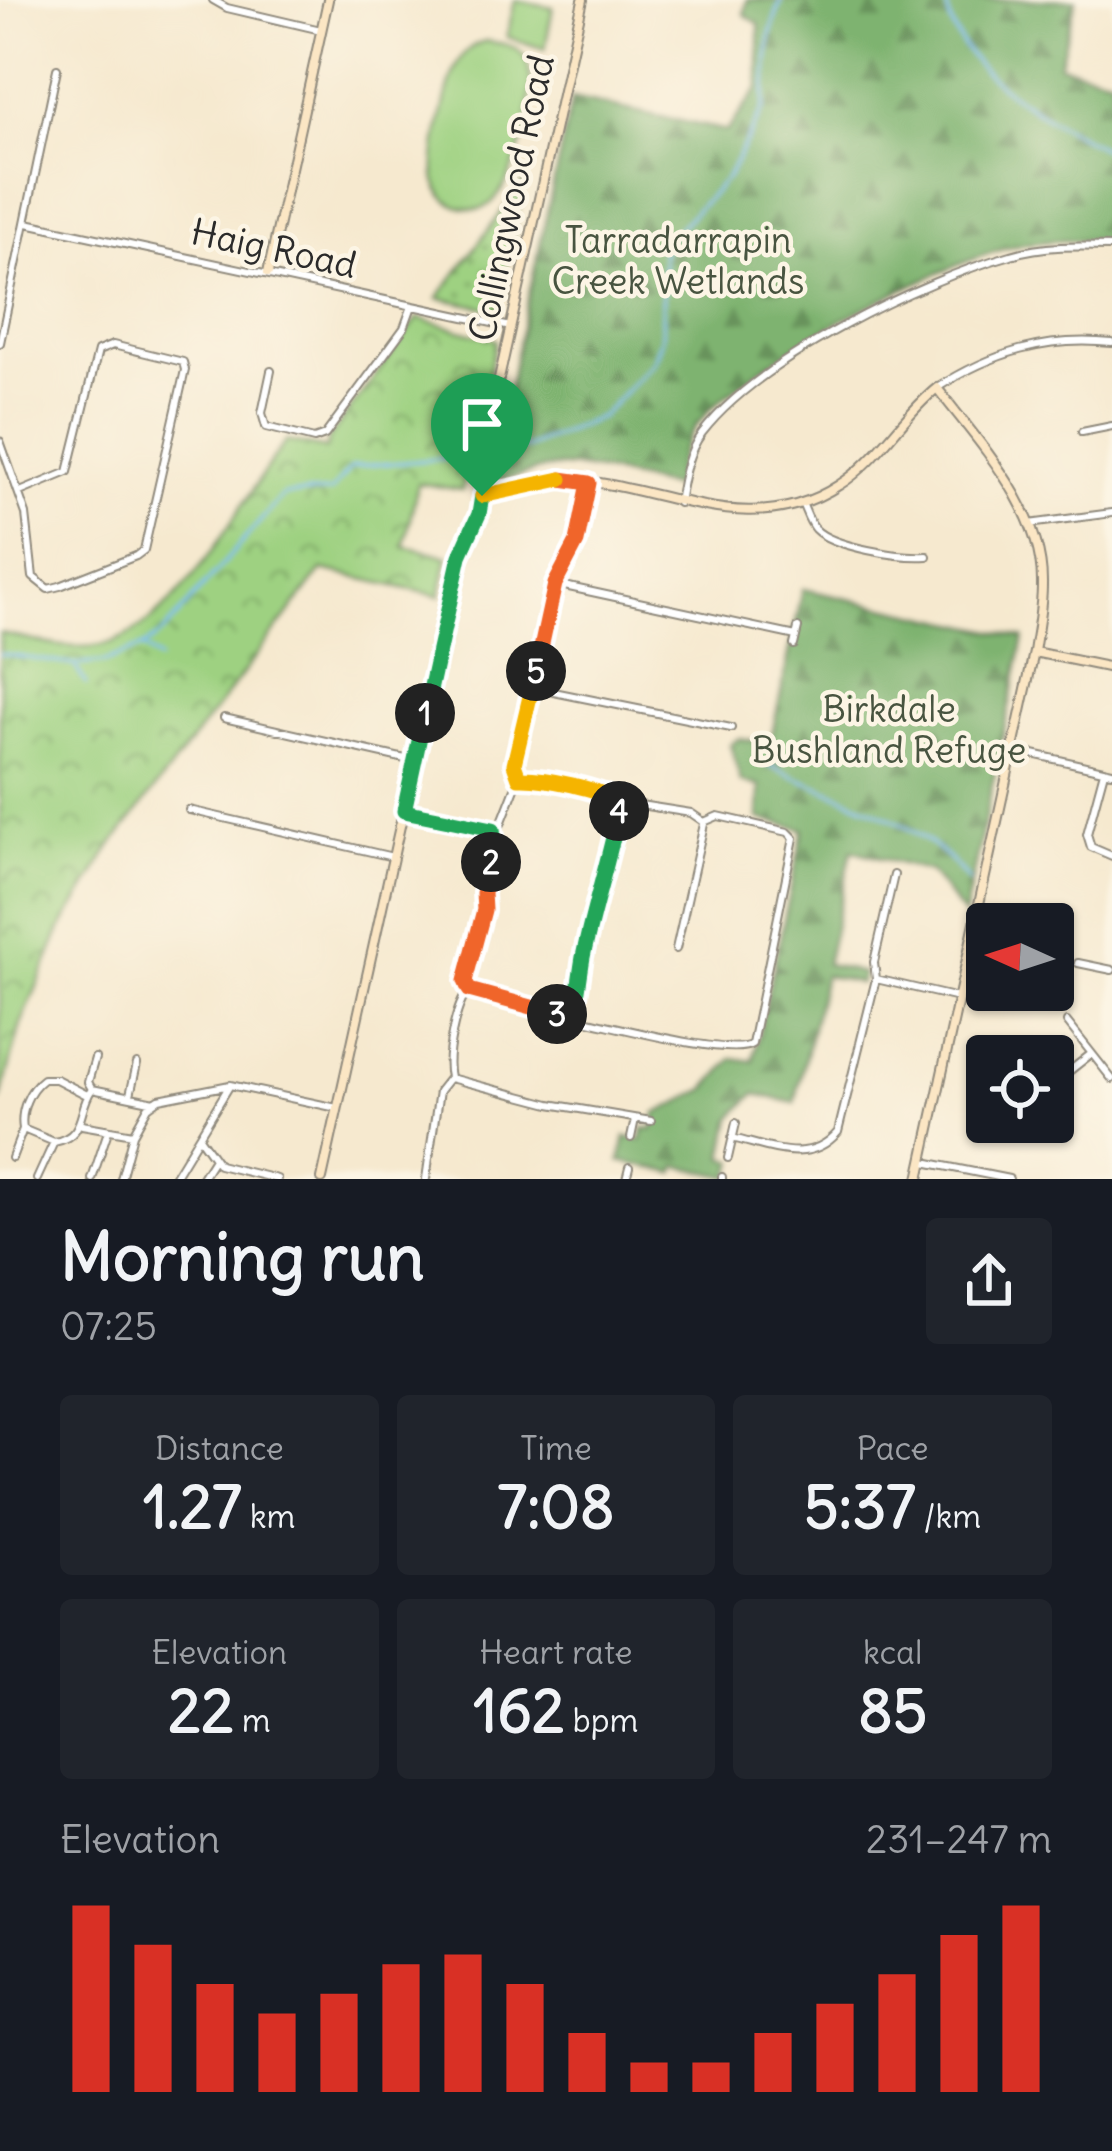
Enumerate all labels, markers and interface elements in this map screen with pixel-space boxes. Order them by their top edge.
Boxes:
street label: Collingwood Road [459,51,564,345]
street label: Haig Road [187,209,361,288]
park label: Tarradarrapin Creek Wetlands [552,218,804,304]
pin [431,373,533,496]
icon: arrive [449,391,515,457]
pin: 5 [506,641,566,701]
text: 5 [527,650,545,692]
pin: 1 [395,683,455,743]
park label: Birkdale Bushland Refuge [752,687,1026,773]
text: 1 [418,692,432,734]
pin: 4 [589,781,649,841]
text: 4 [609,790,629,832]
pin: 2 [461,832,521,892]
text: 2 [482,841,500,883]
north arrow [966,903,1074,1011]
map controls [966,903,1074,1143]
pin: 3 [527,984,587,1044]
text: 3 [548,993,566,1035]
button: locate [966,1035,1074,1143]
text: Morning run [60,1215,424,1298]
button: share [926,1218,1052,1344]
text: 07:25 [60,1302,157,1351]
text: Distance [155,1427,284,1469]
text: Time [520,1427,592,1469]
text: Pace [857,1427,929,1469]
text: 1.27 [143,1469,242,1544]
text: 7:08 [497,1469,614,1544]
text: 5:37 [804,1469,916,1544]
text: km [242,1495,295,1537]
text: /km [916,1495,981,1537]
text: Elevation [152,1631,287,1673]
text: Heart rate [479,1631,633,1673]
text: kcal [863,1631,922,1673]
text: 22 [168,1673,234,1748]
text: 162 [473,1673,565,1748]
text: 85 [858,1673,927,1748]
text: m [234,1699,271,1741]
text: bpm [565,1699,639,1741]
text: Elevation [60,1815,220,1864]
text: 231–247 m [866,1815,1052,1864]

